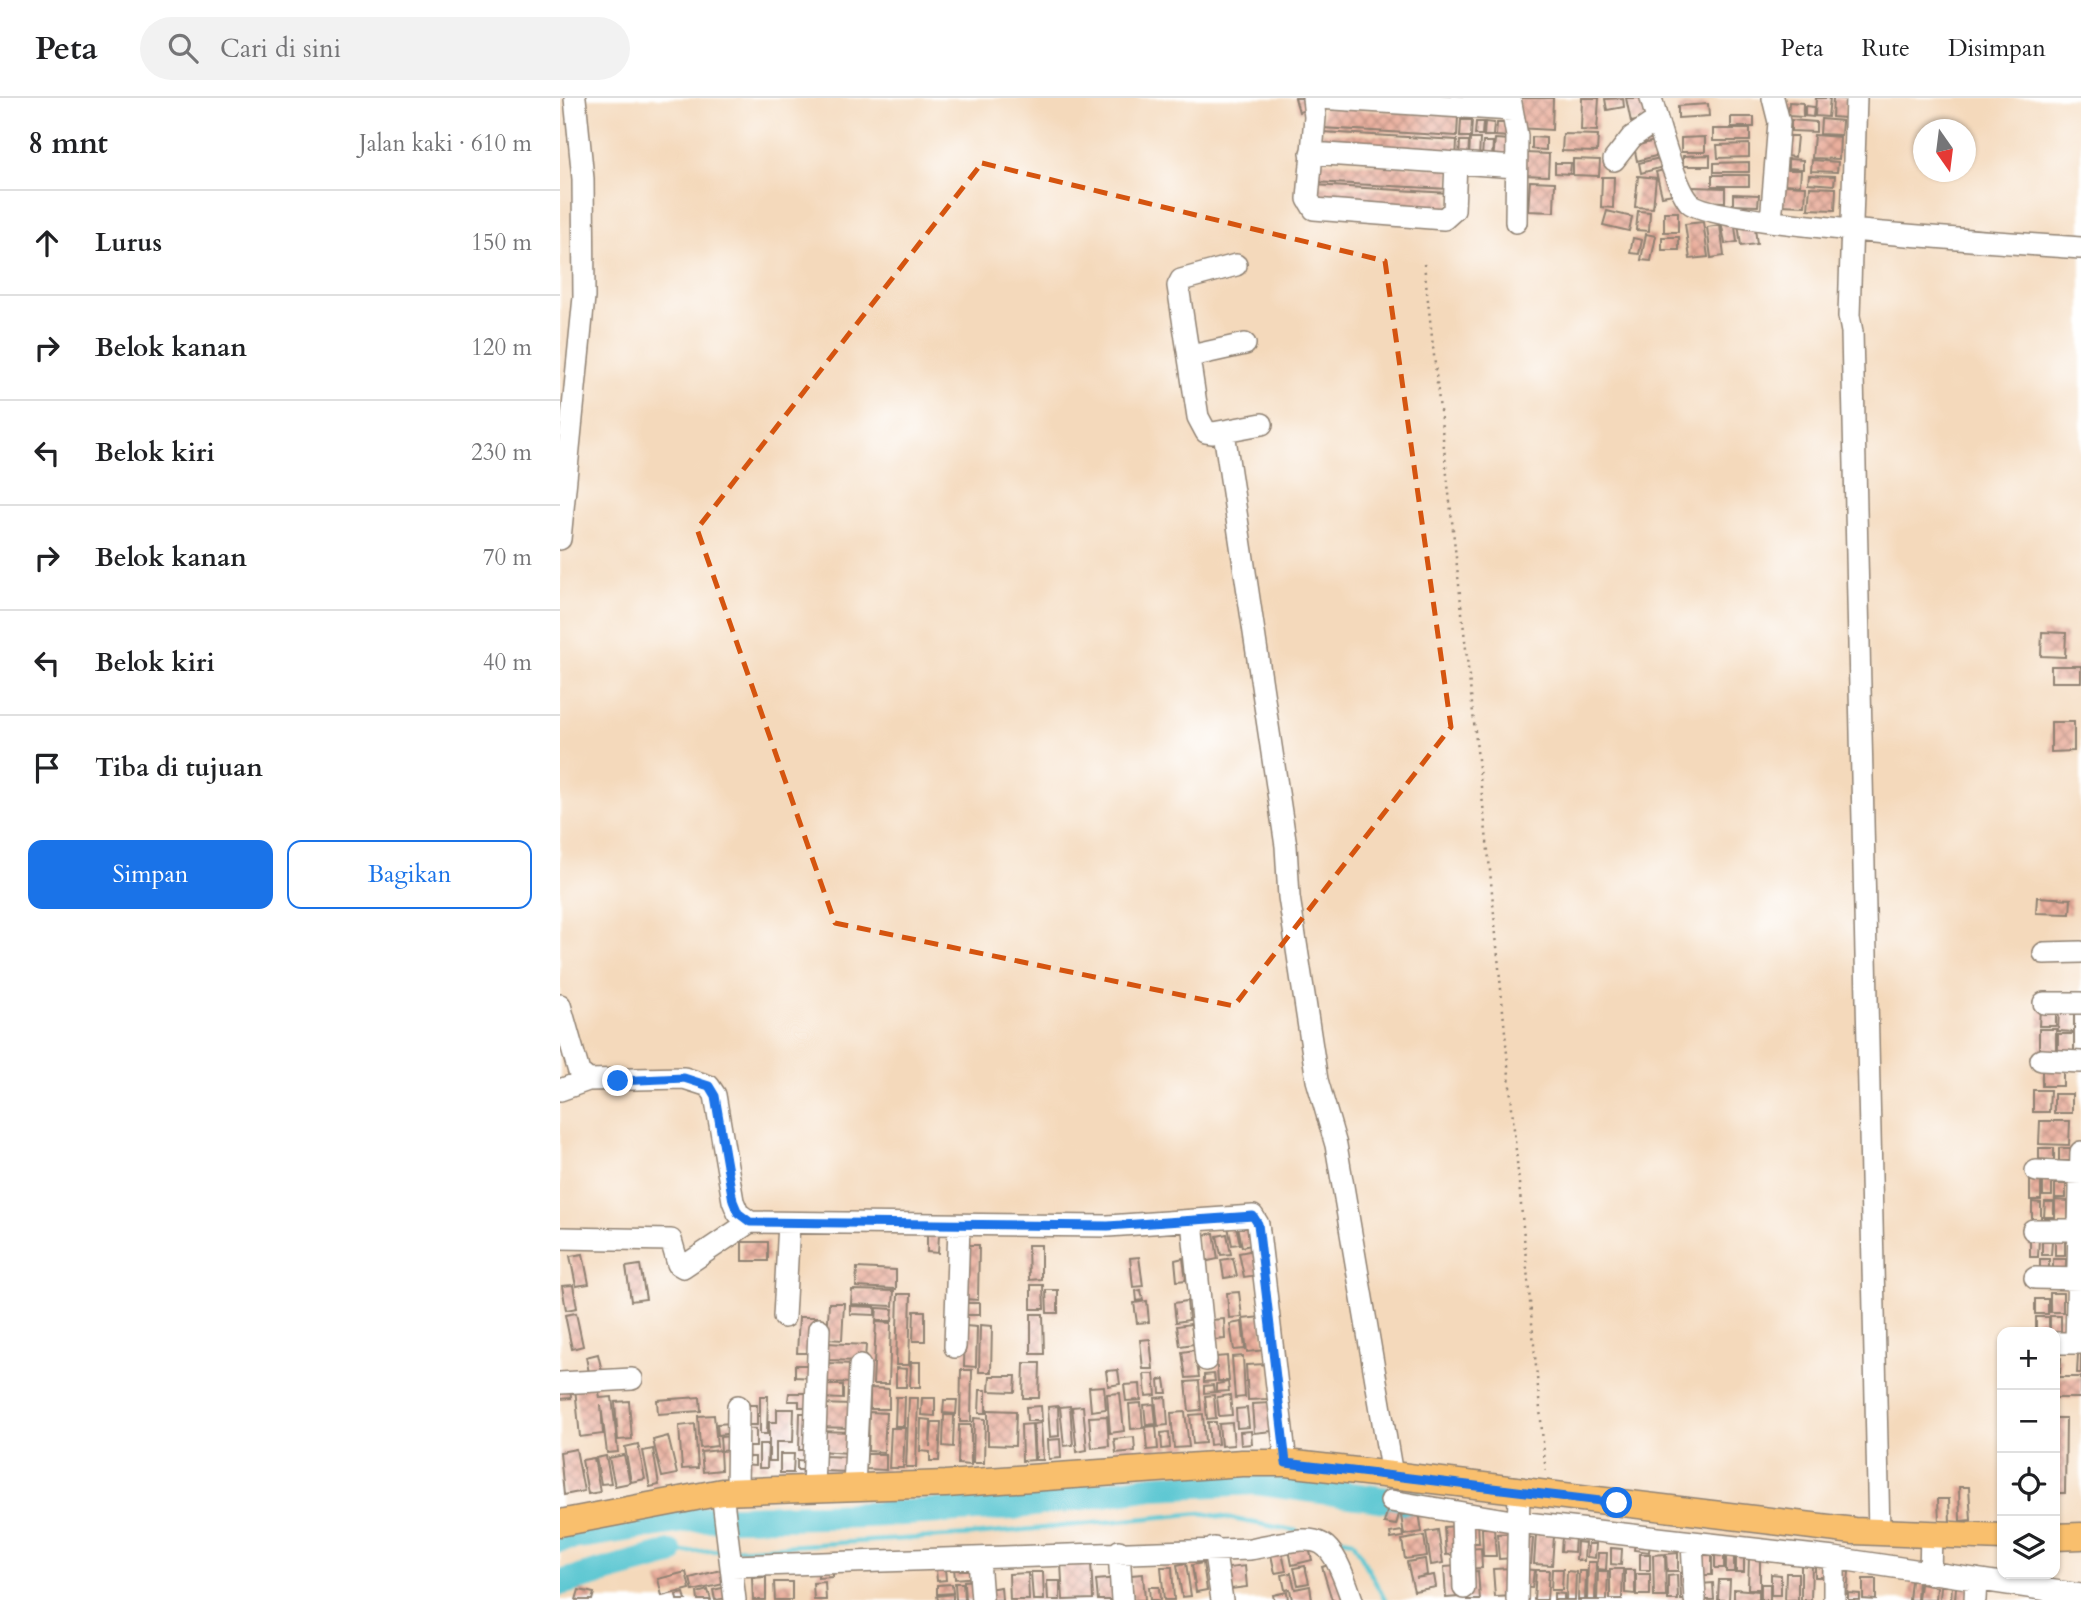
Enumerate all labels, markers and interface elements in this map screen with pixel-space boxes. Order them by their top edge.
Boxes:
search box [140,17,630,80]
text: Peta [35,26,98,71]
icon: search [164,29,202,67]
text: Cari di sini [220,31,341,66]
text: Peta [1781,32,1824,65]
text: Rute [1862,32,1910,65]
text: Disimpan [1948,32,2046,65]
north arrow [1913,119,1976,182]
text: 8 mnt [28,123,108,164]
text: Jalan kaki · 610 m [359,128,532,159]
icon: ahead [28,224,66,262]
text: Lurus [95,225,162,260]
text: 150 m [471,227,532,258]
icon: right [28,329,66,367]
text: Belok kanan [95,330,247,365]
text: 120 m [471,332,532,363]
icon: left [28,434,66,472]
text: Belok kiri [95,435,215,470]
text: 230 m [471,437,532,468]
icon: right [28,539,66,577]
text: Belok kanan [95,540,247,575]
text: 70 m [483,542,532,573]
icon: left [28,644,66,682]
text: Belok kiri [95,645,215,680]
text: 40 m [483,647,532,678]
icon: arrive [28,749,66,787]
text: Tiba di tujuan [95,750,263,785]
button: Simpan [28,840,273,909]
button: Bagikan [287,840,532,909]
route end [602,1065,633,1096]
map controls [1997,1327,2060,1579]
button: + [1997,1327,2060,1390]
button: − [1997,1390,2060,1453]
button: locate [1997,1453,2060,1516]
route start [1601,1487,1632,1518]
button: layers [1997,1516,2060,1579]

